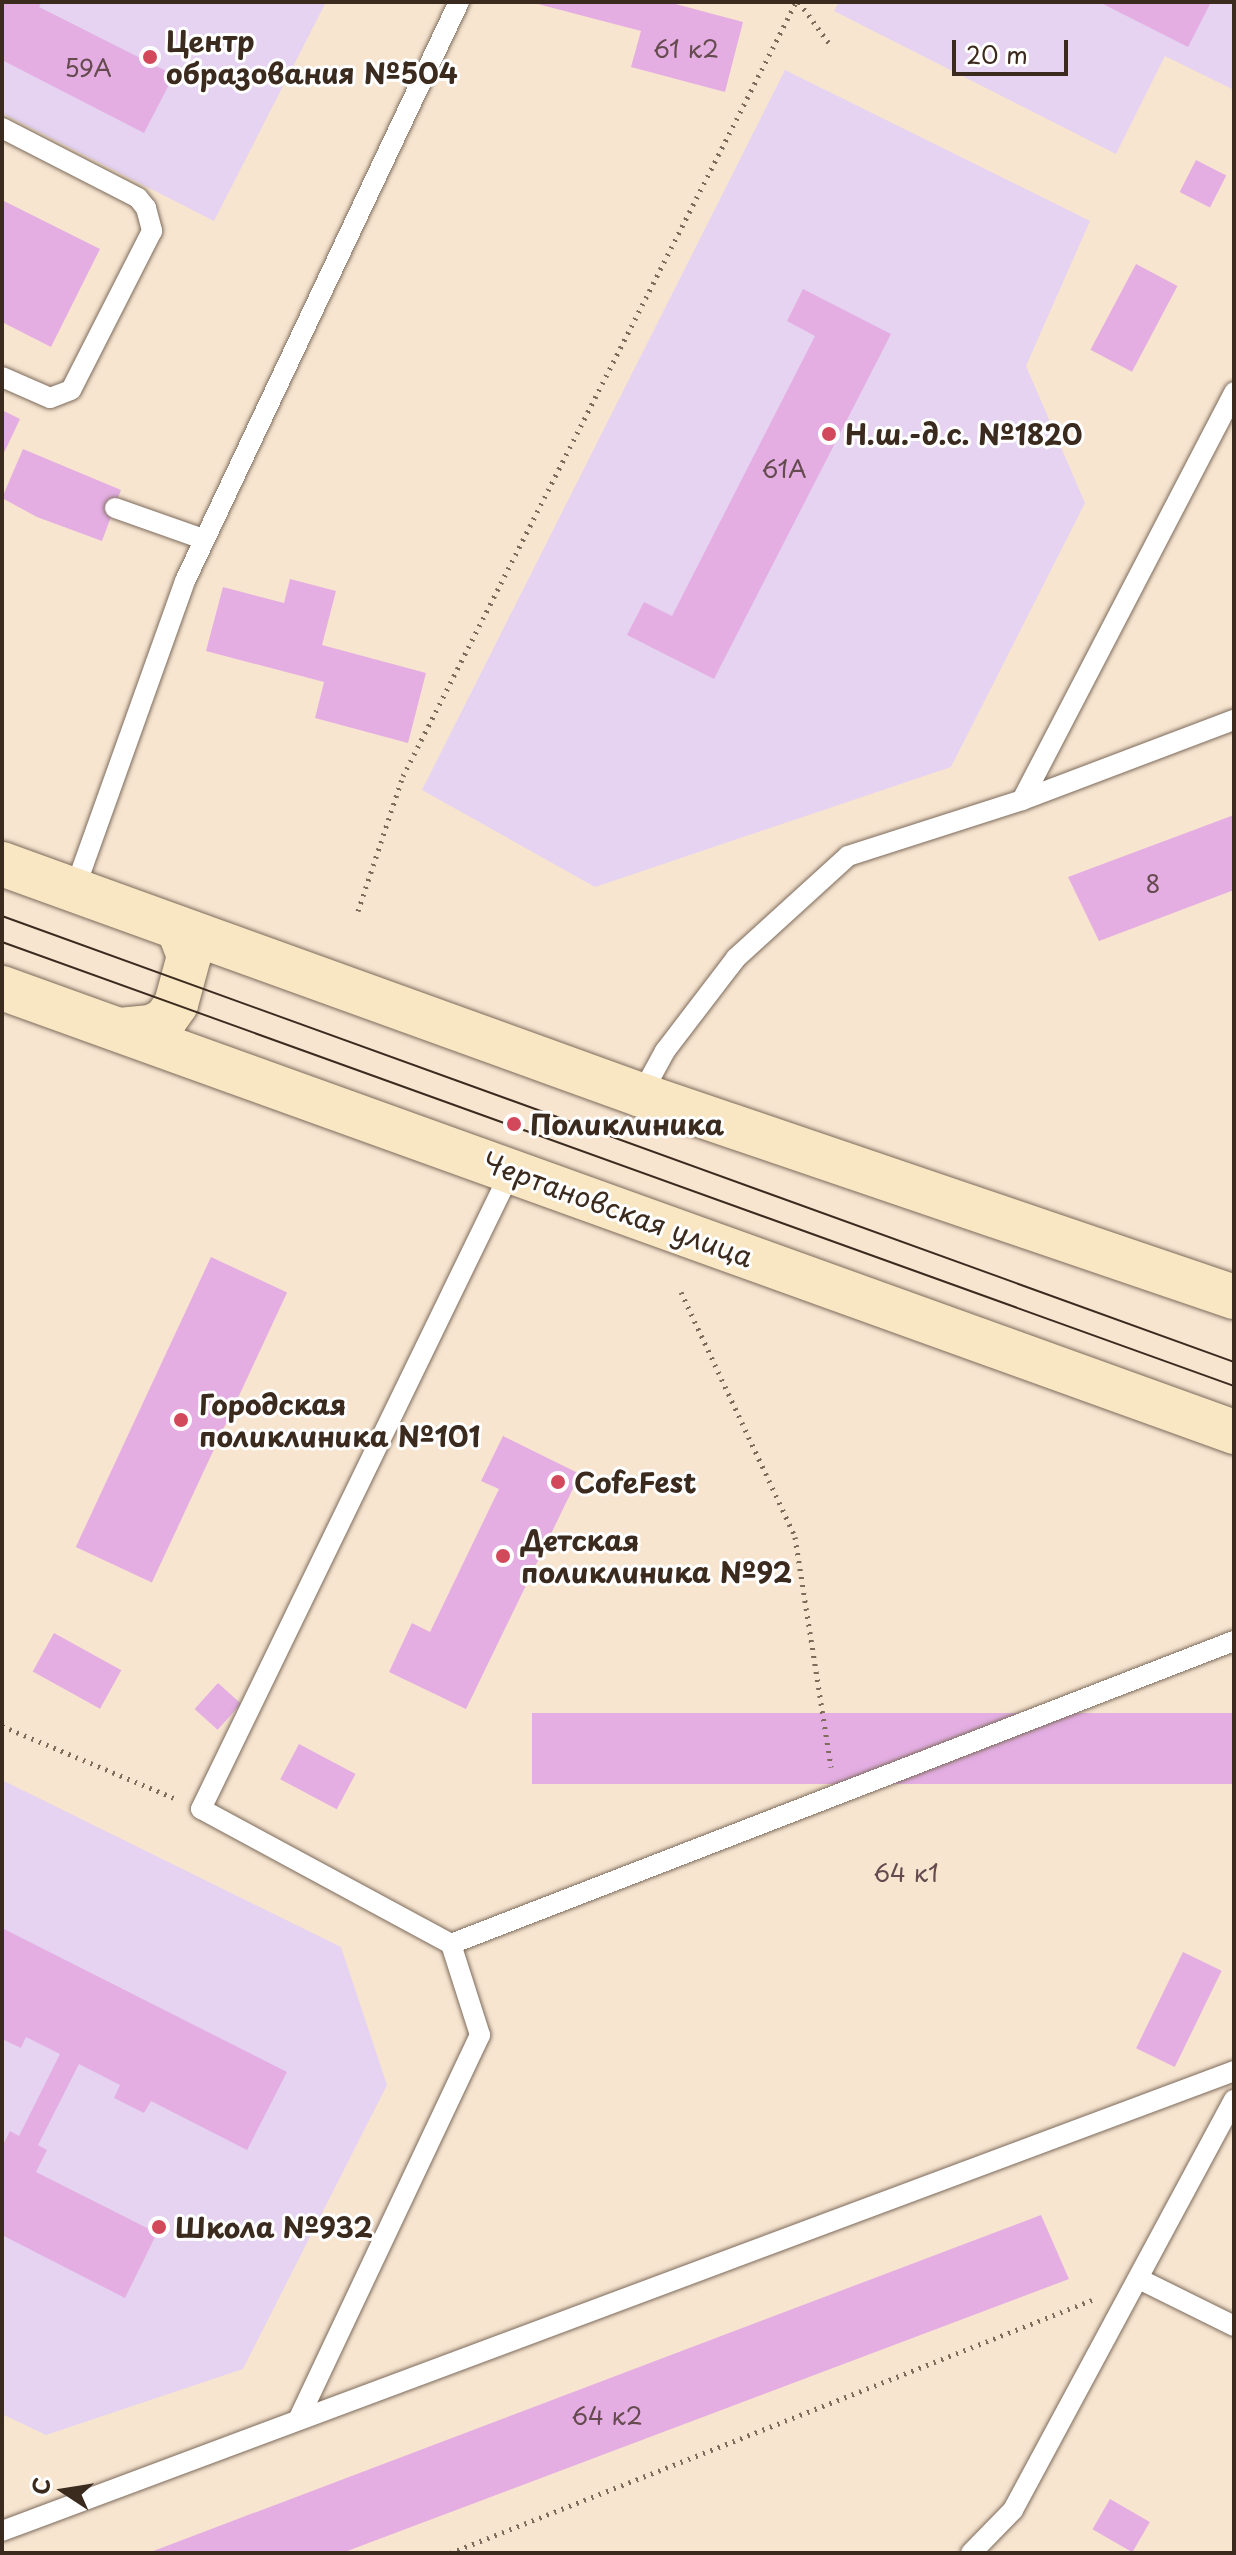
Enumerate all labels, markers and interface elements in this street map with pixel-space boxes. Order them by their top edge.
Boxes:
place label: Центр образования №504 [166,24,458,90]
scale bar [956,24,1072,74]
house number: 61 к2 [653,35,719,63]
text: 20 m [966,36,1028,72]
marker: Центр образования №504 [141,48,159,66]
house number: 59А [64,54,112,82]
place label: Н.ш.-д.с. №1820 [845,417,1083,451]
marker: Н.ш.-д.с. №1820 [820,425,838,443]
house number: 61А [761,455,807,483]
house number: 8 [1146,870,1160,898]
place label: Поликлиника [530,1107,724,1141]
marker: Поликлиника [505,1115,523,1133]
street label: Чертановская улица [477,1144,759,1274]
place label: Городская поликлиника №101 [199,1387,481,1453]
marker: Городская поликлиника №101 [170,1409,192,1431]
place label: CofeFest [574,1465,696,1499]
marker: CofeFest [549,1473,567,1491]
place label: Детская поликлиника №92 [521,1523,793,1589]
marker: Детская поликлиника №92 [492,1545,514,1567]
house number: 64 к1 [873,1859,939,1887]
place label: Школа №932 [175,2210,374,2244]
marker: Школа №932 [150,2218,168,2236]
house number: 64 к2 [571,2402,643,2430]
north arrow [24,2451,104,2531]
text: С [22,2474,58,2497]

